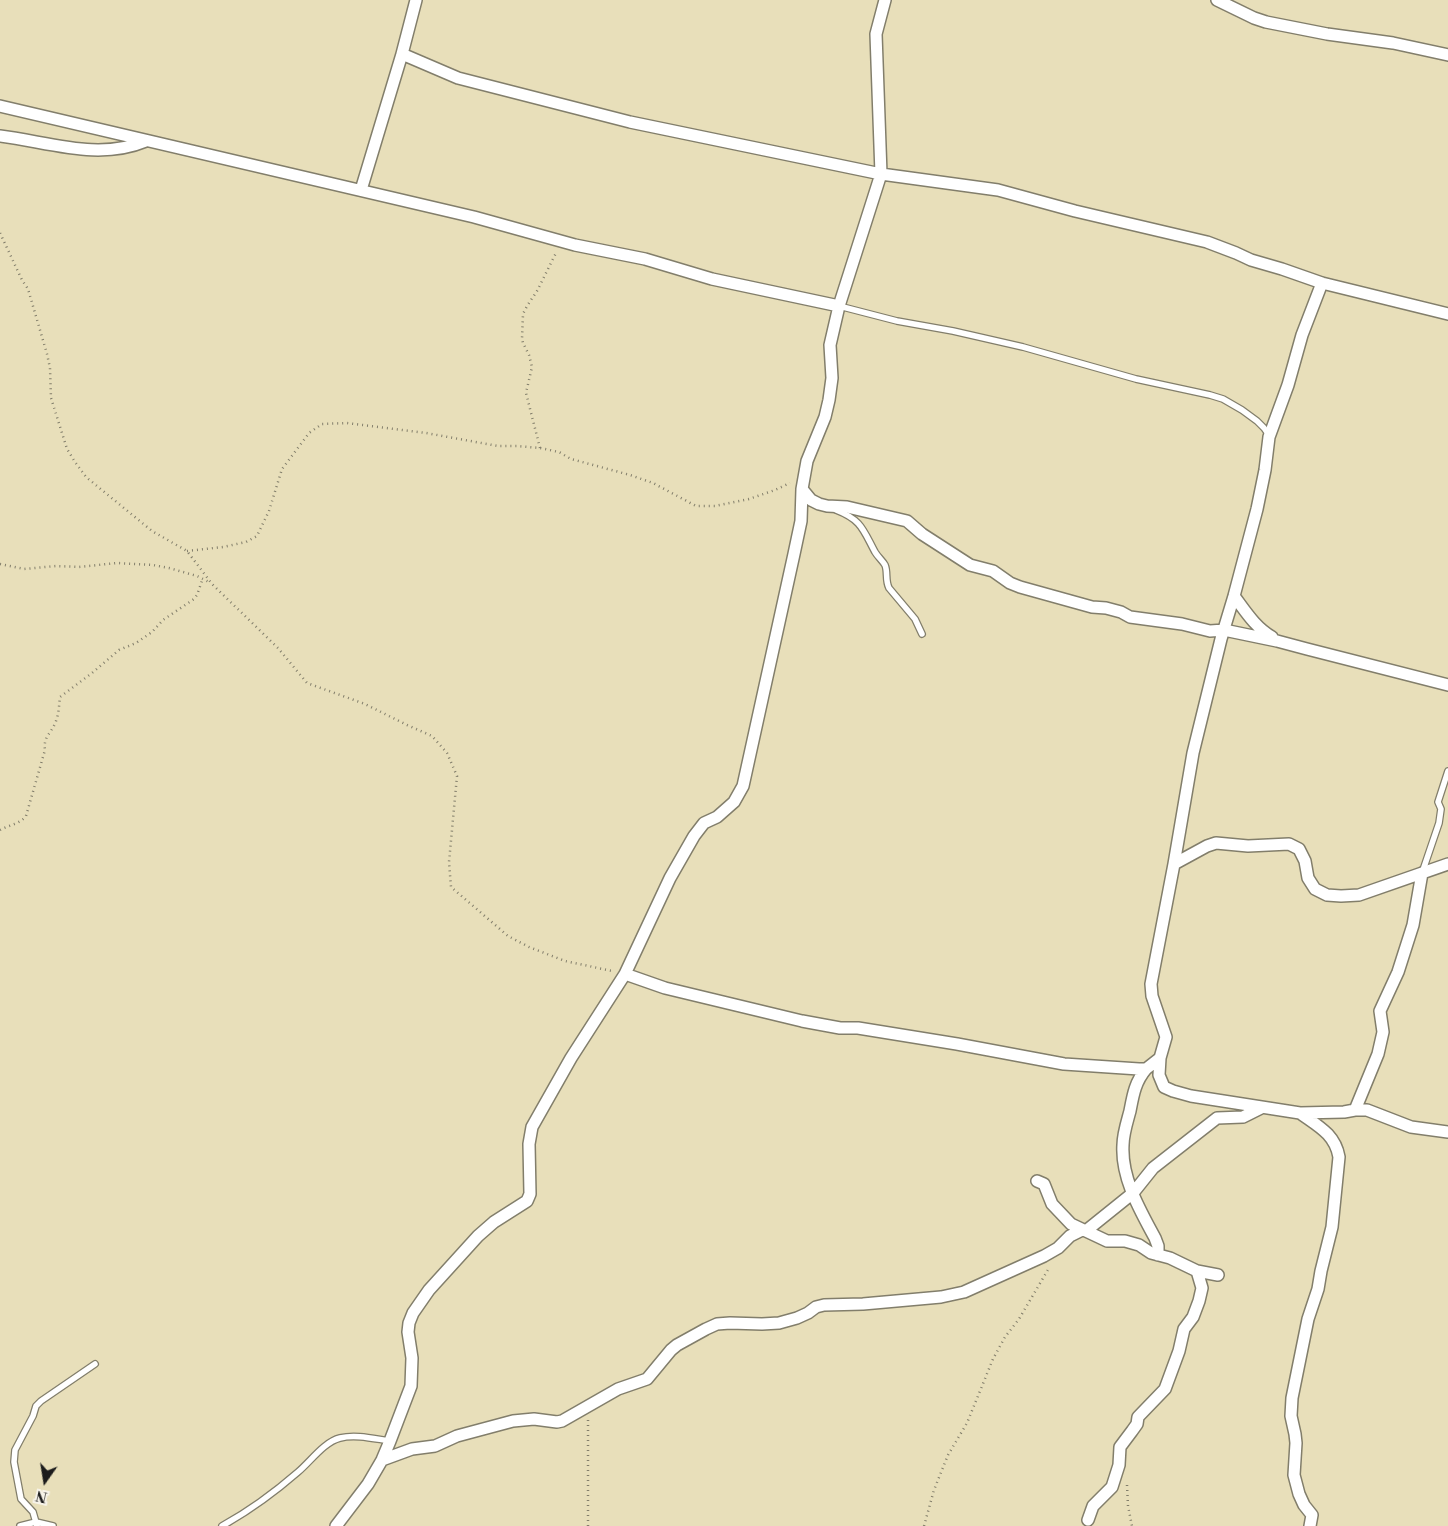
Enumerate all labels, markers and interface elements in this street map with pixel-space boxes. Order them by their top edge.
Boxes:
north arrow [20,1456,70,1506]
text: N [34,1486,49,1506]

